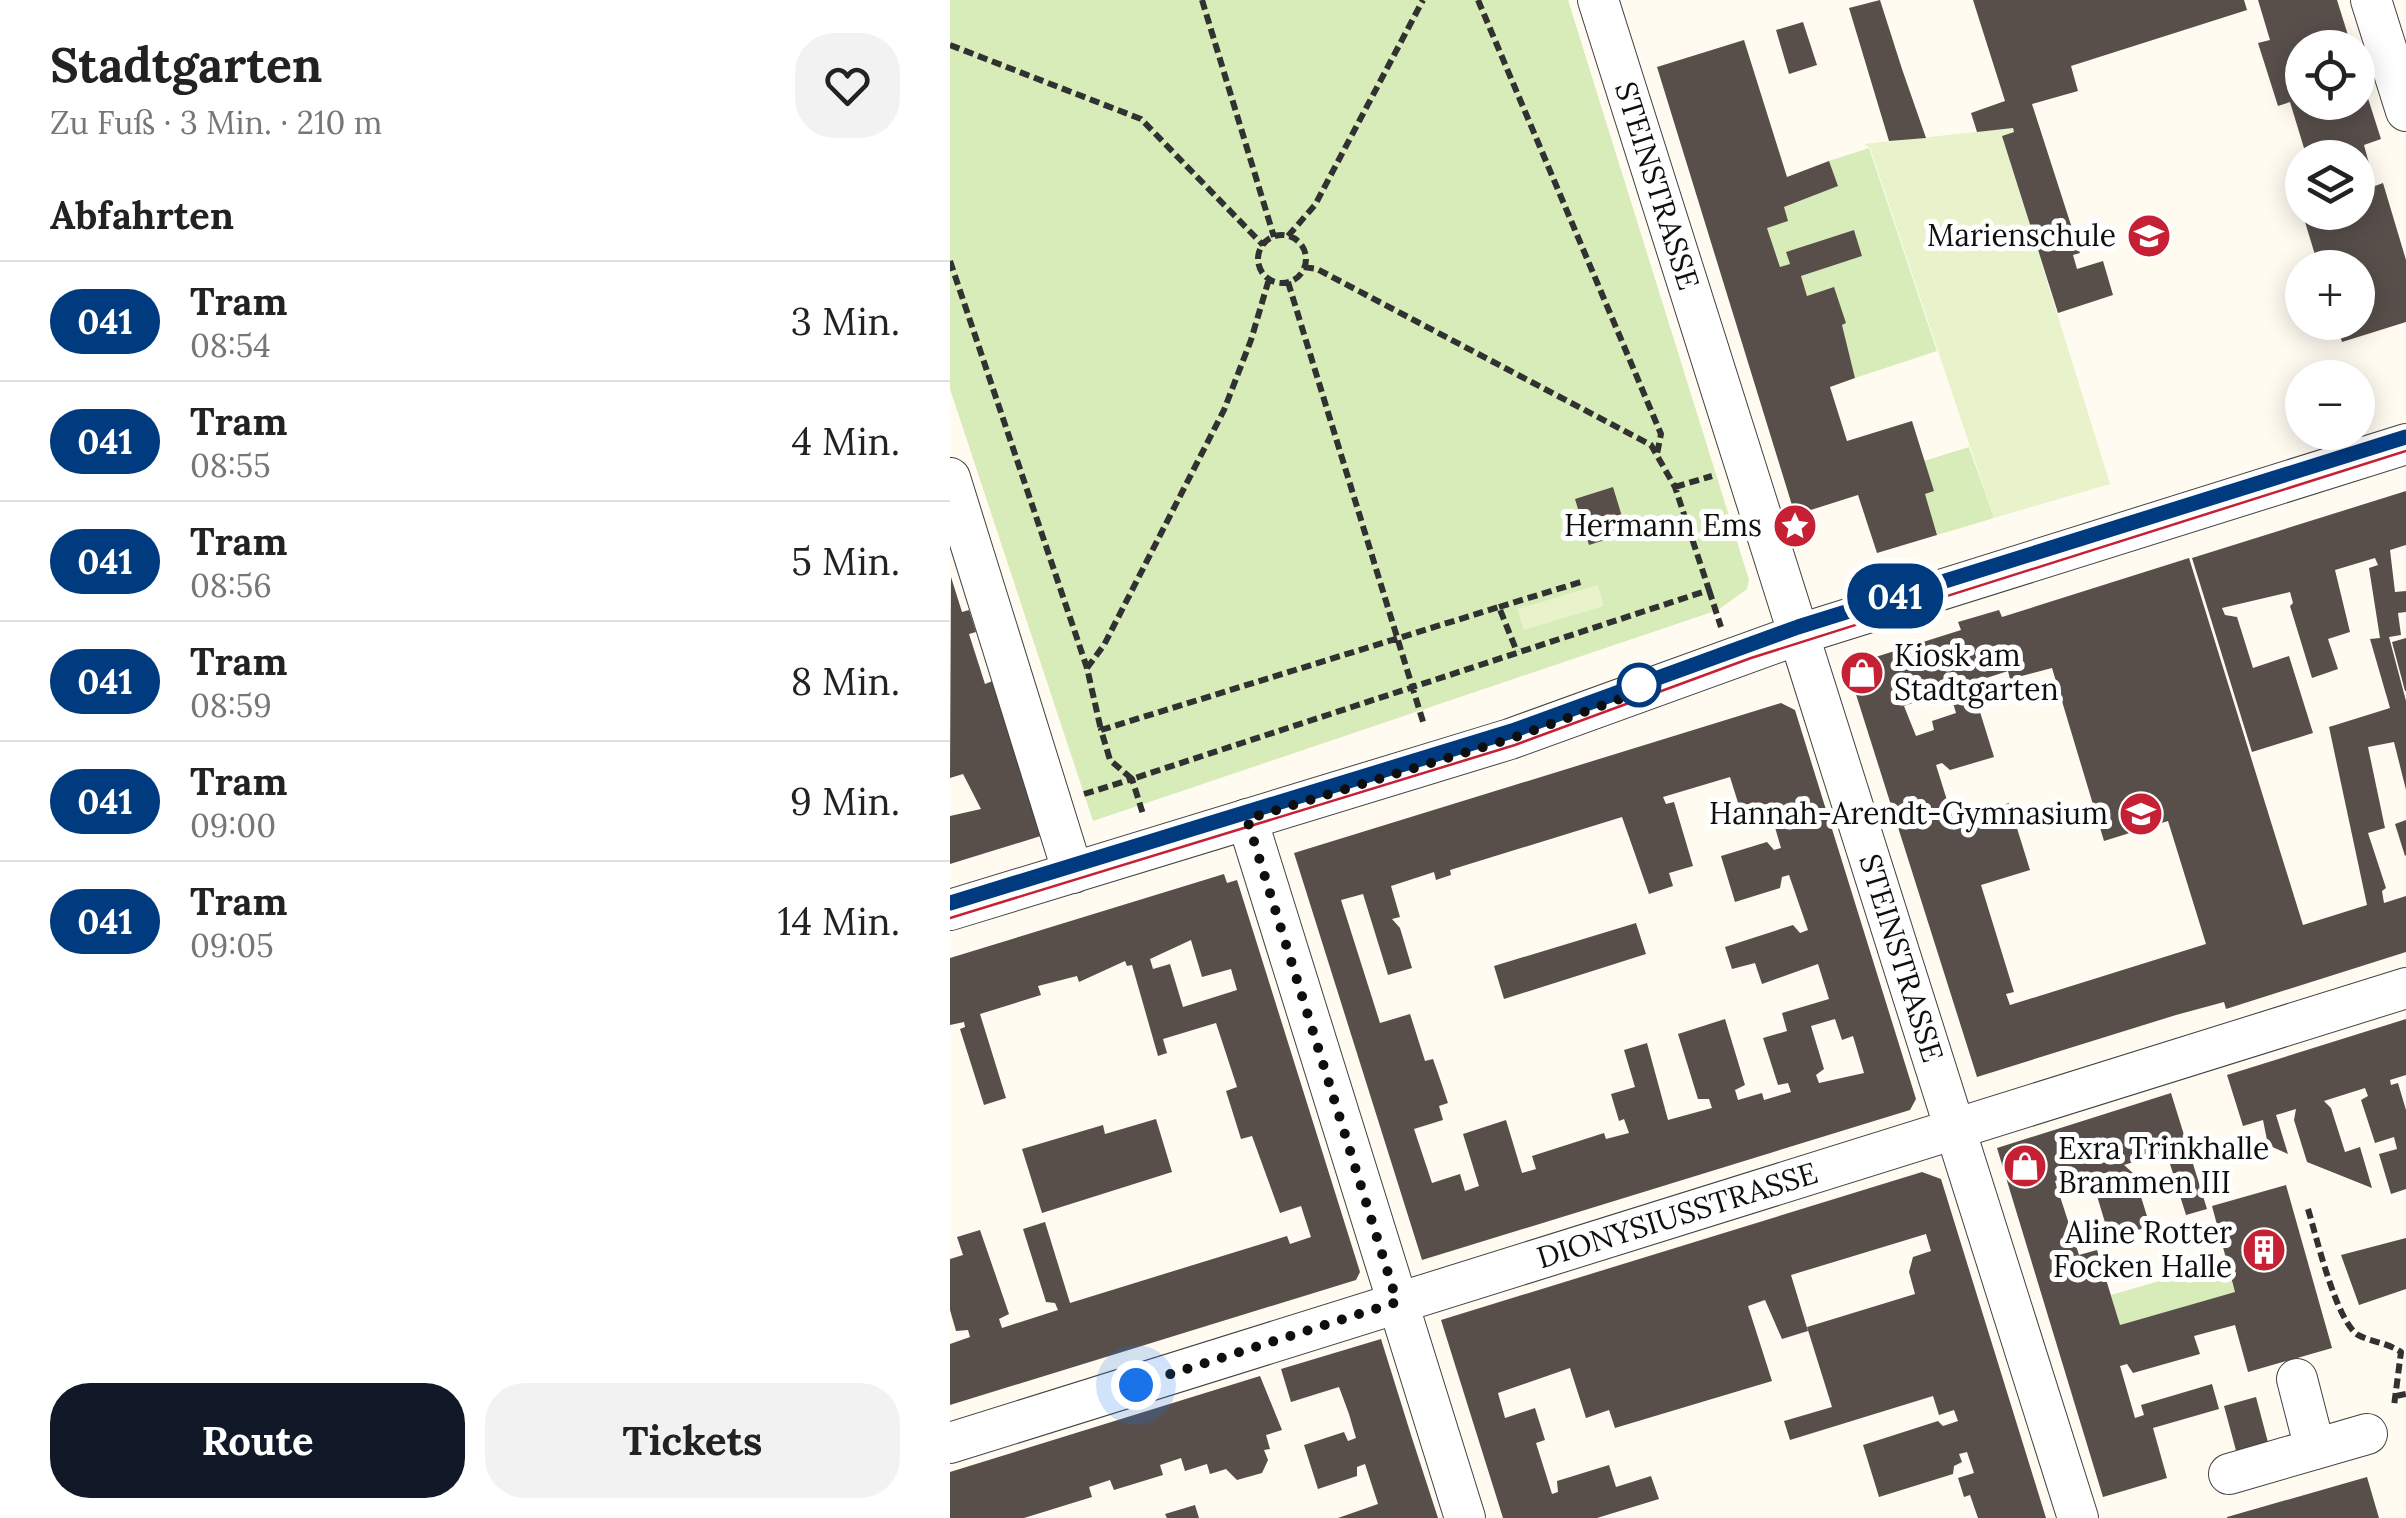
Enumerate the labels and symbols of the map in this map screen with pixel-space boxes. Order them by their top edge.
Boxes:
street label: STEINSTRASSE [1607,77,1708,294]
school or university icon: Marienschule [2126,213,2172,259]
place label: Marienschule [1927,216,2116,254]
place icon: Hermann Ems [1772,503,1818,549]
place label: Hermann Ems [1564,506,1762,544]
line badge: 041 [1838,564,1952,628]
place label: Kiosk am Stadtgarten [1894,636,2059,709]
shop icon: Kiosk am Stadtgarten [1839,650,1885,696]
unlabelled marker [1618,664,1660,706]
school or university icon: Hannah-Arendt-Gymnasium [2118,791,2164,837]
place label: Hannah-Arendt-Gymnasium [1709,794,2108,833]
street label: STEINSTRASSE [1851,849,1953,1067]
place label: Exra Trinkhalle Brammen III [2058,1129,2269,1201]
shop icon: Exra Trinkhalle Brammen III [2002,1143,2048,1189]
street label: DIONYSIUSSTRASSE [1532,1153,1822,1276]
place label: Aline Rotter Focken Halle [2053,1213,2232,1285]
building icon: Aline Rotter Focken Halle [2241,1227,2287,1273]
your location [1111,1360,1161,1410]

